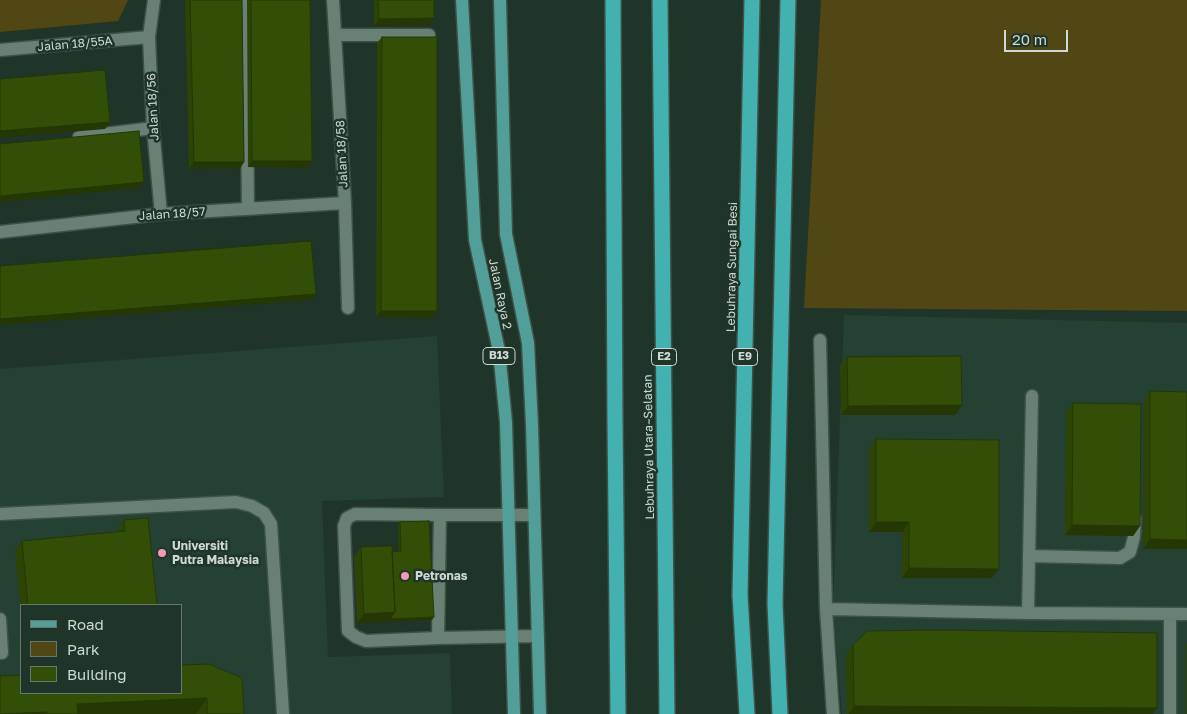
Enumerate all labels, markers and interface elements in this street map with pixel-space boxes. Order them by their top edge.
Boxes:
scale bar [1007,20,1071,52]
text: 20 m [1012,30,1047,48]
street label: Jalan 18/55A [37,34,113,54]
street label: Jalan 18/56 [144,73,162,141]
street label: Jalan 18/58 [333,120,351,188]
street label: Lebuhraya Sungai Besi [724,202,740,332]
street label: Jalan 18/57 [138,204,206,224]
street label: Jalan Raya 2 [485,257,515,331]
road number: B13 [483,348,515,364]
road number: E2 [652,348,676,366]
road number: E9 [732,348,758,366]
street label: Lebuhraya Utara–Selatan [641,374,657,520]
place label: Universiti Putra Malaysia [172,539,259,567]
marker: Universiti Putra Malaysia [156,547,168,559]
place label: Petronas [415,569,467,583]
marker: Petronas [399,570,411,582]
legend [20,604,182,694]
text: Road [67,615,104,633]
text: Park [67,640,99,658]
text: Building [67,665,127,683]

